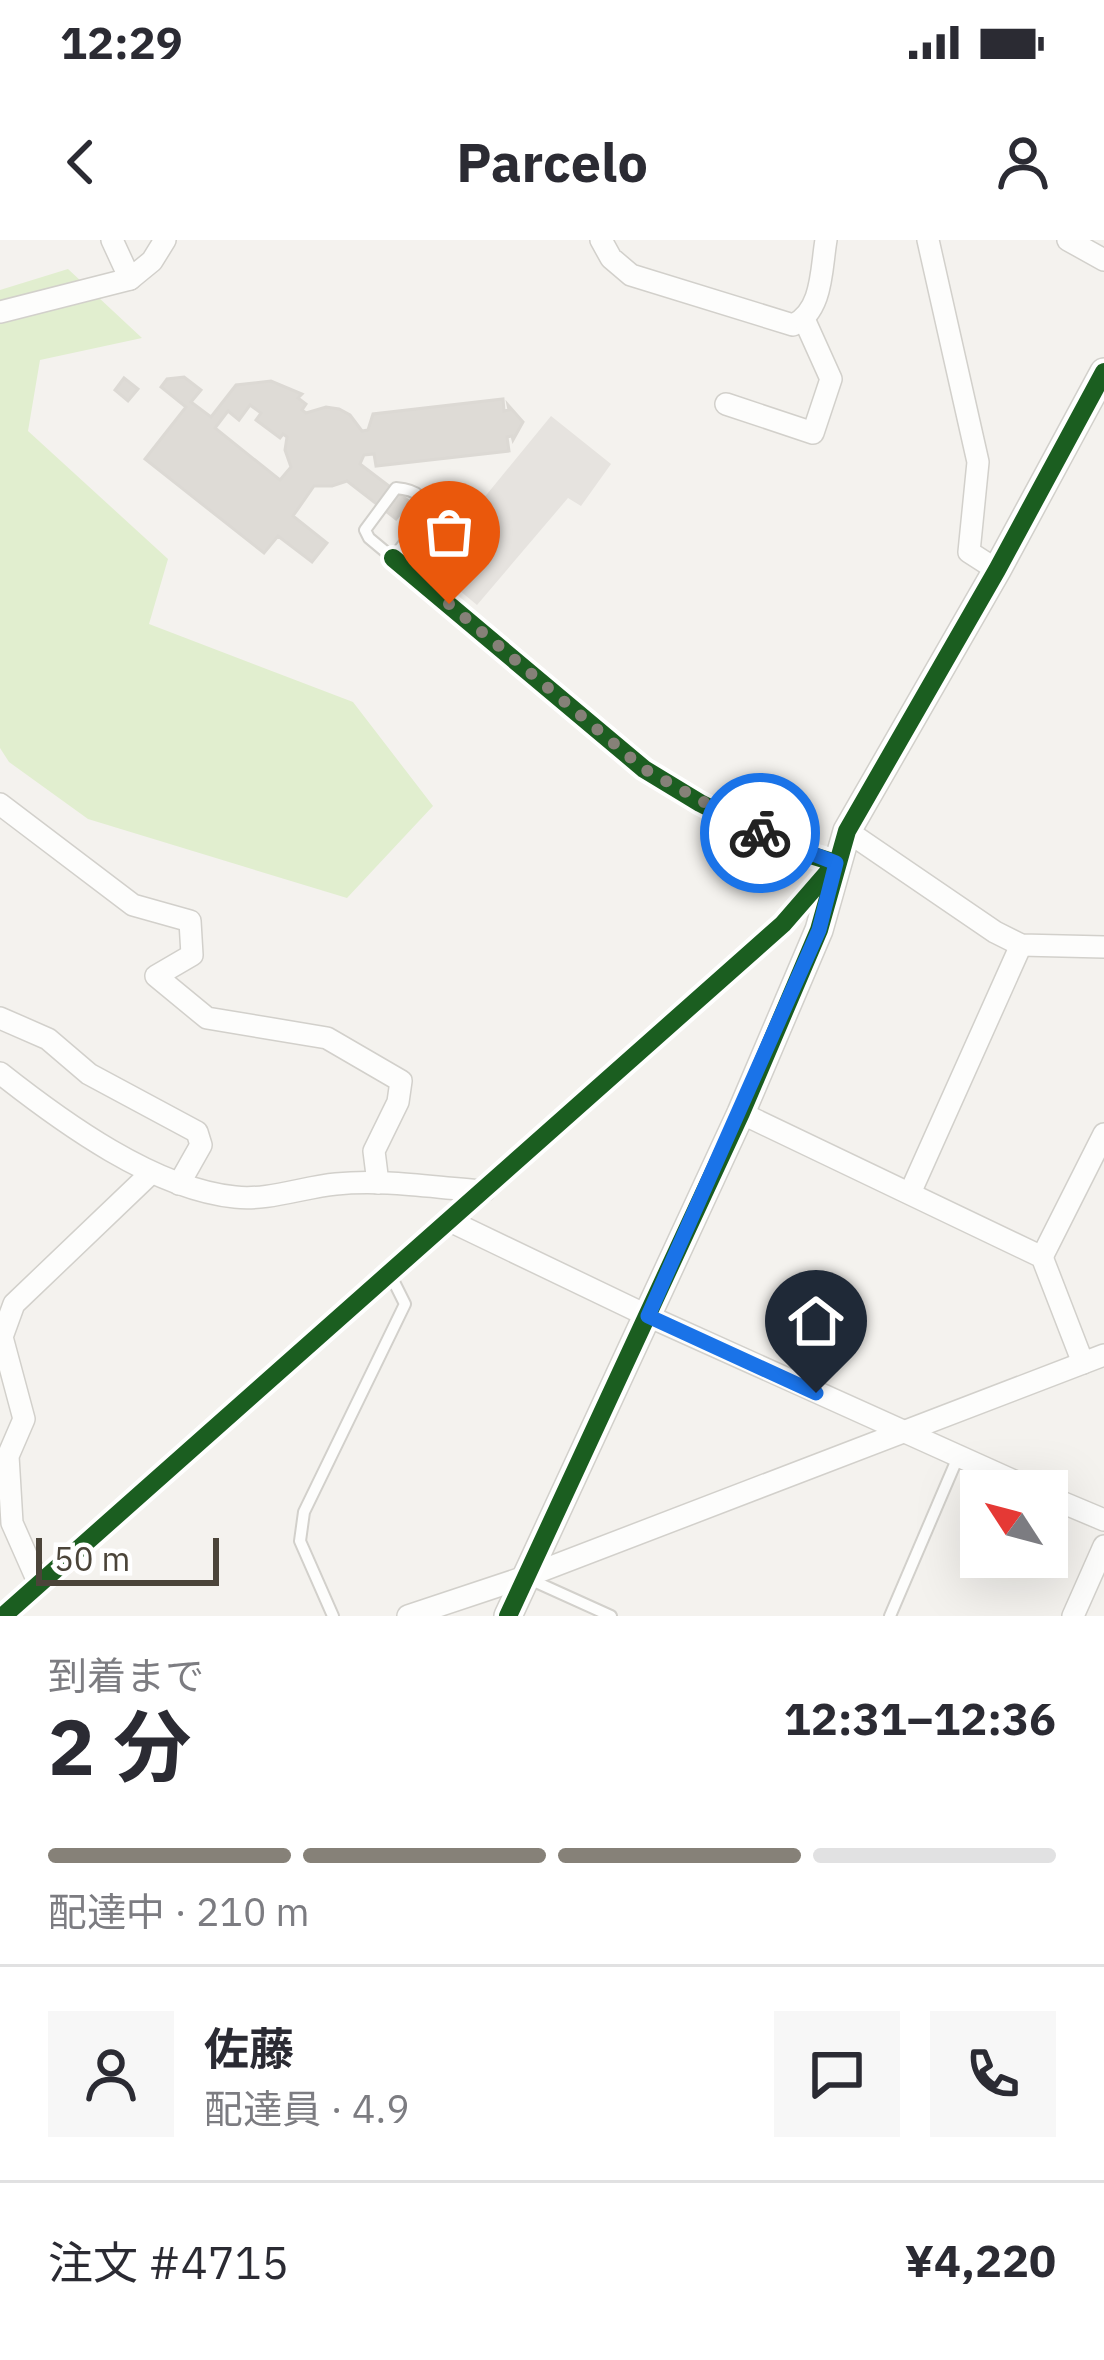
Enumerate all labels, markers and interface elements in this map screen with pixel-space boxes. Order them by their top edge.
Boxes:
text: 12:29 [60,13,183,71]
text: Parcelo [456,127,648,197]
icon: back [48,129,114,195]
icon: person [990,129,1056,195]
pin [398,481,500,604]
icon: bag [416,499,482,565]
courier [700,773,820,893]
icon: bike [727,800,793,866]
pin [765,1270,867,1393]
icon: home [783,1288,849,1354]
north arrow [960,1470,1068,1578]
map controls [960,1470,1068,1578]
scale bar [36,1532,219,1585]
text: 50 m [54,1537,130,1580]
text: 到着まで [48,1650,204,1701]
text: 12:31–12:36 [784,1689,1056,1747]
text: 2 分 [48,1695,191,1796]
text: 配達中 · 210 m [48,1886,310,1937]
button: person [48,2011,174,2137]
button: chat [774,2011,900,2137]
button: phone [930,2011,1056,2137]
text: 佐藤 [204,2019,294,2077]
text: 配達員 · 4.9 [204,2083,410,2134]
text: ¥4,220 [905,2231,1056,2289]
text: 注文 #4715 [48,2233,289,2291]

